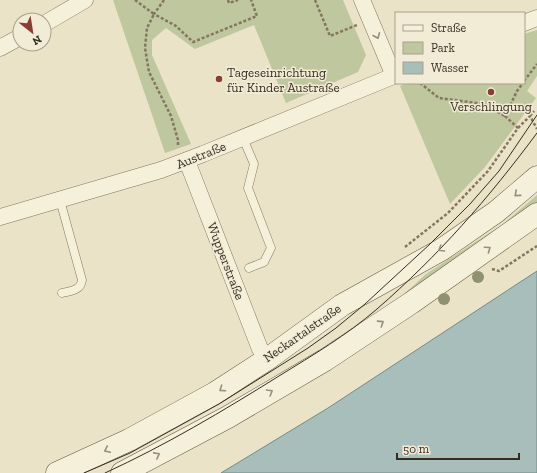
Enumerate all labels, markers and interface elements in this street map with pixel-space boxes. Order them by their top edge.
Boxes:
north arrow [12,12,52,52]
legend [395,12,525,84]
text: Straße [431,21,467,35]
one-way arrow [372,31,380,39]
text: N [29,33,44,48]
text: Park [431,41,456,55]
text: Wasser [431,61,469,75]
place label: Tageseinrichtung für Kinder Austraße [227,65,340,95]
marker: Tageseinrichtung für Kinder Austraße [214,74,224,84]
marker: Verschlingung [486,87,496,97]
place label: Verschlingung [449,99,532,114]
street label: Austraße [174,138,228,172]
one-way arrow [514,190,521,197]
street label: Wupperstraße [204,220,248,302]
one-way arrow [438,244,445,252]
one-way arrow [483,247,490,254]
street label: Neckartalstraße [260,301,344,365]
one-way arrow [376,321,383,328]
one-way arrow [219,384,226,392]
one-way arrow [266,389,273,397]
scale bar [397,435,519,461]
text: 50 m [403,442,430,456]
one-way arrow [104,445,112,453]
one-way arrow [153,453,160,460]

